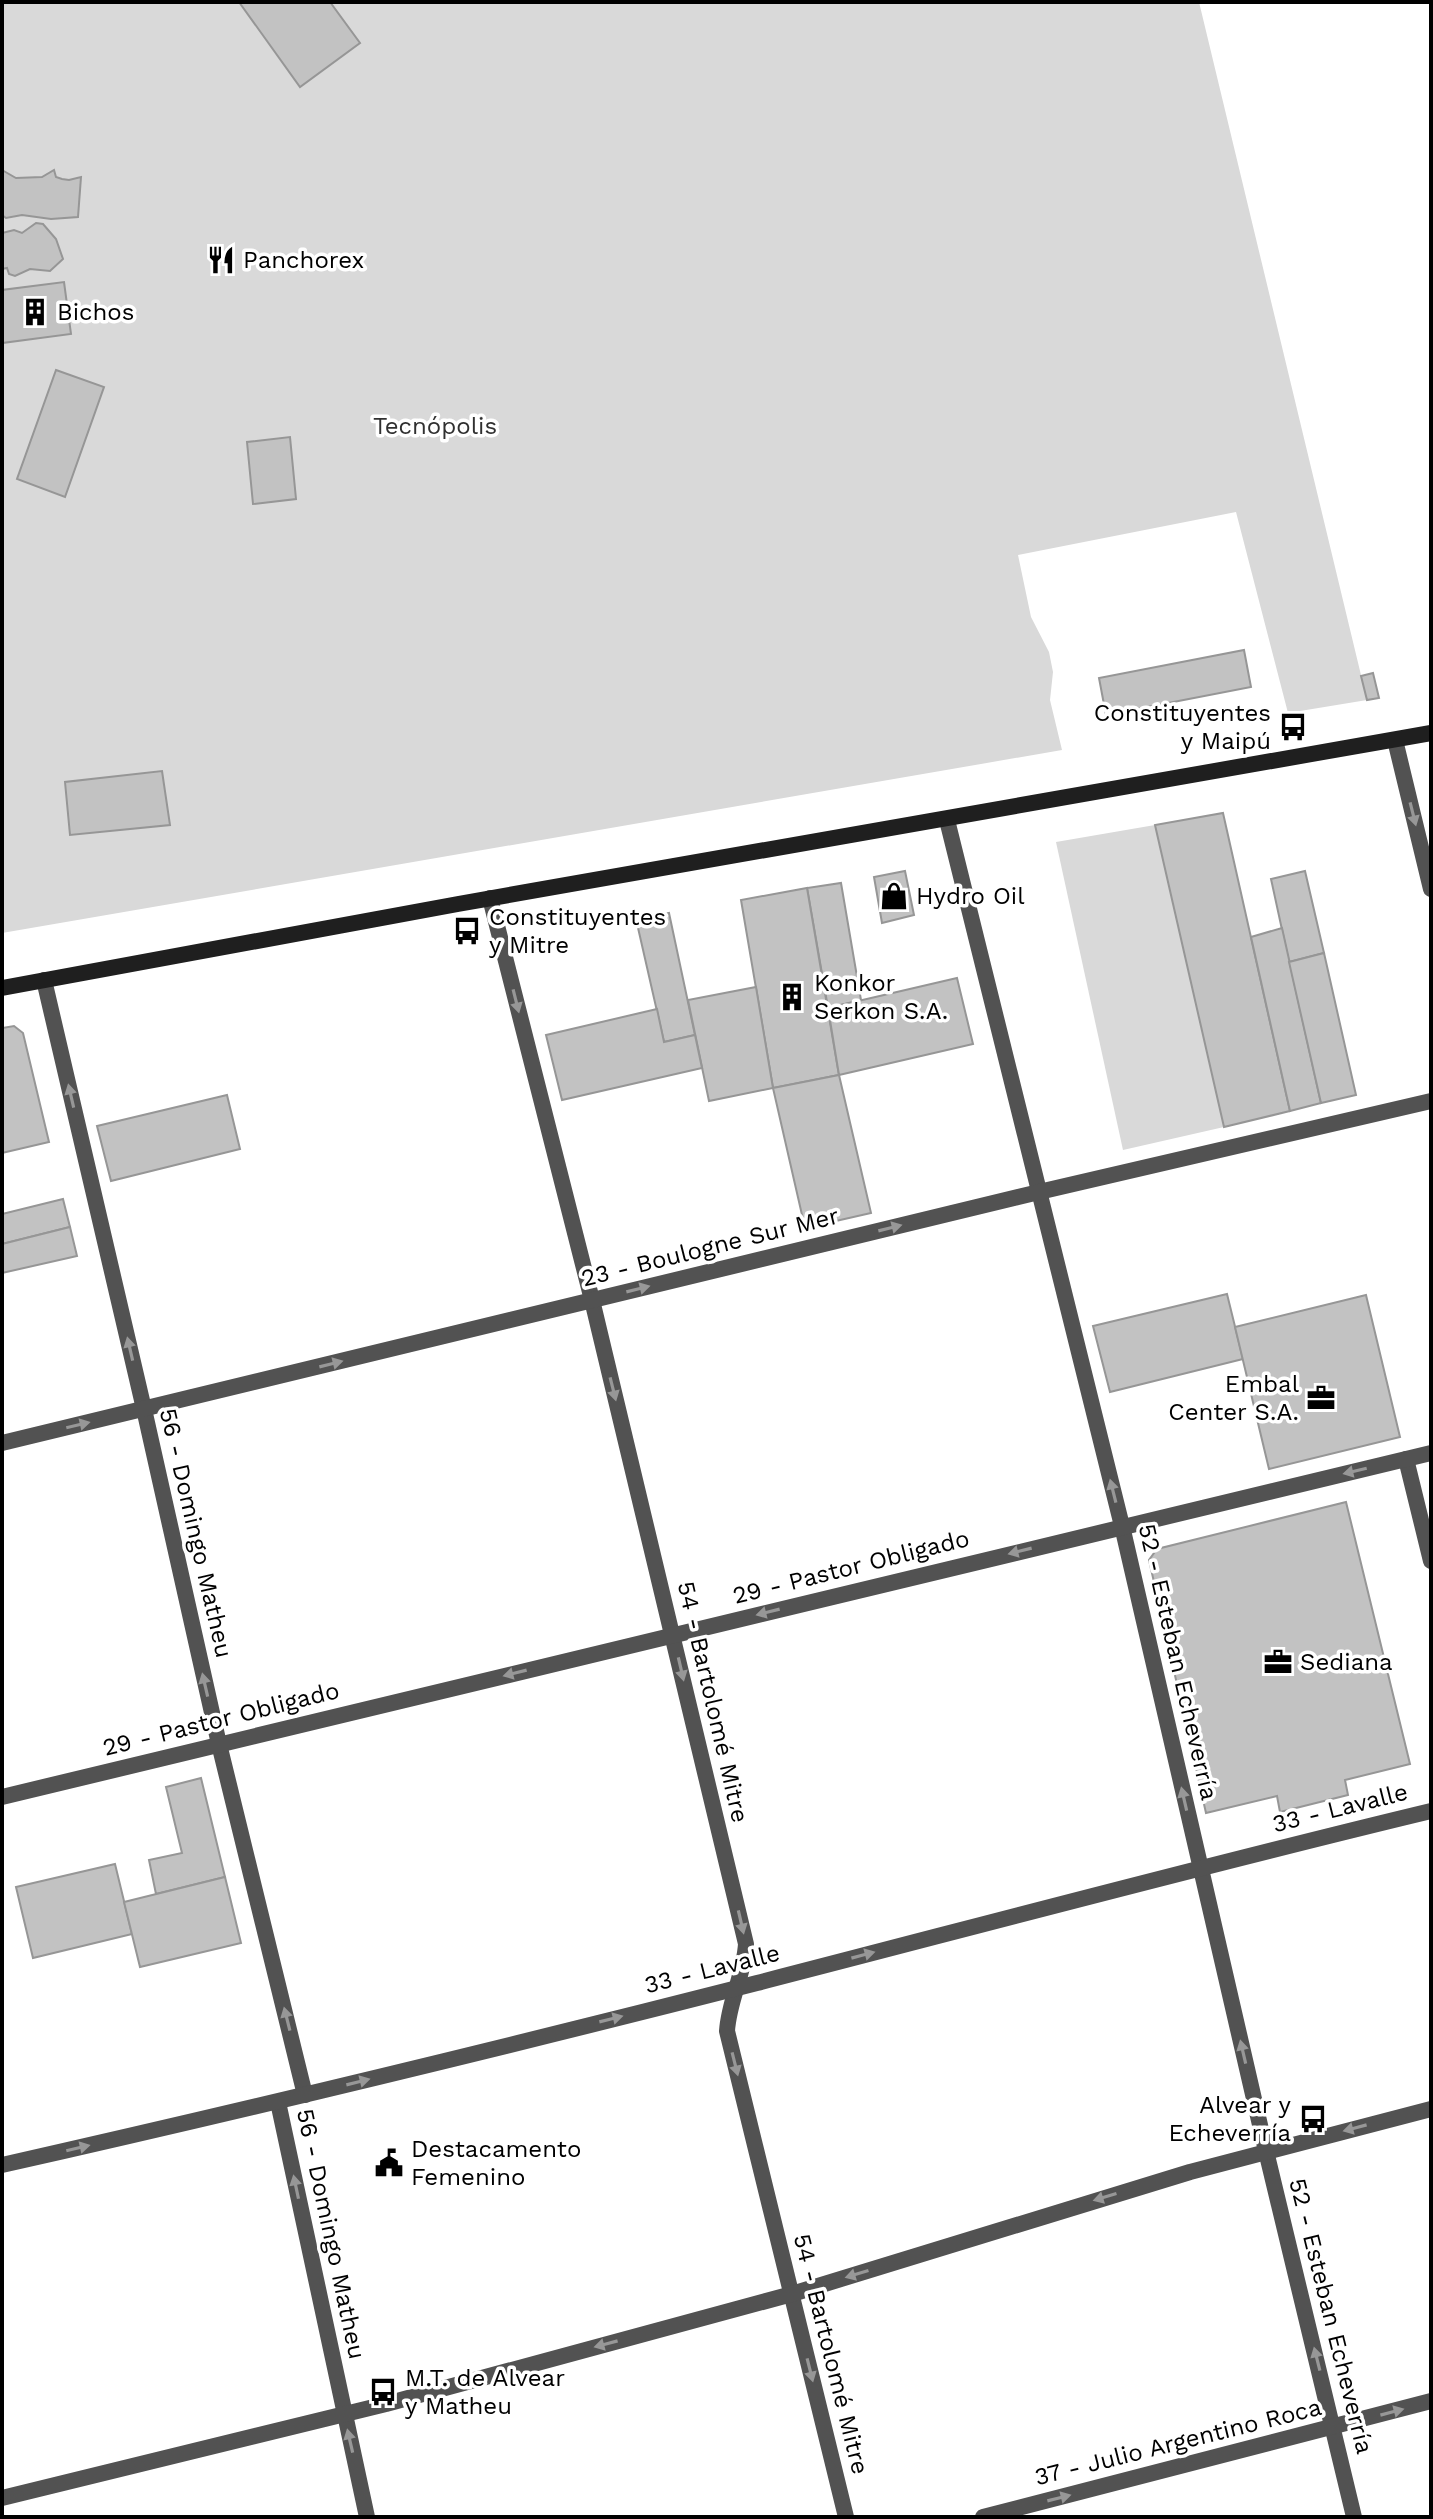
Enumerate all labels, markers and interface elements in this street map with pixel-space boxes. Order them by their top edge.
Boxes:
restaurant icon: Panchorex [206,245,236,275]
place label: Panchorex [243,246,364,274]
building icon: Bichos [20,297,50,327]
place label: Bichos [57,298,134,326]
park label: Tecnópolis [373,412,497,440]
place label: Constituyentes y Maipú [1094,699,1271,755]
bus stop icon: Constituyentes y Maipú [1278,712,1308,742]
one-way arrow [1407,802,1420,827]
shop icon: Hydro Oil [879,881,909,911]
place label: Hydro Oil [916,882,1025,910]
place label: Constituyentes y Mitre [489,903,666,959]
bus stop icon: Constituyentes y Mitre [452,916,482,946]
place label: Konkor Serkon S.A. [814,969,948,1025]
building icon: Konkor Serkon S.A. [777,982,807,1012]
one-way arrow [510,989,522,1014]
one-way arrow [64,1083,76,1108]
street label: 23 - Boulogne Sur Mer [578,1201,842,1293]
one-way arrow [878,1221,903,1234]
one-way arrow [625,1282,650,1295]
one-way arrow [123,1337,136,1362]
one-way arrow [318,1357,343,1369]
place label: Embal Center S.A. [1168,1370,1300,1426]
one-way arrow [608,1377,620,1402]
office icon: Embal Center S.A. [1306,1383,1336,1413]
street label: 56 - Domingo Matheu [154,1405,238,1661]
one-way arrow [65,1418,90,1430]
one-way arrow [1342,1465,1367,1478]
one-way arrow [1107,1478,1119,1503]
street label: 52 - Esteban Echeverría [1133,1521,1223,1803]
street label: 29 - Pastor Obligado [730,1524,972,1610]
one-way arrow [1008,1545,1033,1557]
street label: 54 - Bartolomé Mitre [672,1579,754,1825]
one-way arrow [755,1606,780,1619]
office icon: Sediana [1263,1647,1293,1677]
place label: Sediana [1300,1648,1393,1676]
one-way arrow [675,1657,688,1682]
one-way arrow [502,1667,527,1680]
one-way arrow [199,1672,211,1697]
street label: 29 - Pastor Obligado [100,1676,342,1762]
street label: 33 - Lavalle [1269,1778,1411,1838]
one-way arrow [1177,1786,1190,1811]
one-way arrow [735,1910,747,1935]
street label: 33 - Lavalle [641,1939,783,1999]
one-way arrow [851,1948,875,1961]
one-way arrow [280,2006,292,2031]
one-way arrow [598,2012,623,2024]
one-way arrow [1236,2040,1249,2065]
one-way arrow [729,2051,742,2076]
one-way arrow [346,2075,371,2087]
place label: Alvear y Echeverría [1168,2091,1292,2147]
bus stop icon: Alvear y Echeverría [1298,2104,1328,2134]
street label: 56 - Domingo Matheu [291,2106,371,2362]
one-way arrow [1343,2123,1368,2135]
place label: Destacamento Femenino [411,2135,581,2191]
one-way arrow [66,2141,91,2154]
public building icon: Destacamento Femenino [374,2148,404,2178]
one-way arrow [289,2174,302,2199]
street label: 52 - Esteban Echeverría [1283,2175,1379,2457]
one-way arrow [1092,2191,1116,2204]
street label: 54 - Bartolomé Mitre [788,2231,874,2477]
one-way arrow [844,2268,868,2281]
one-way arrow [594,2339,619,2351]
one-way arrow [1310,2347,1323,2372]
one-way arrow [805,2358,817,2383]
place label: M.T. de Alvear y Matheu [405,2364,565,2420]
bus stop icon: M.T. de Alvear y Matheu [368,2377,398,2407]
street label: 37 - Julio Argentino Roca [1032,2393,1324,2491]
one-way arrow [1379,2405,1404,2417]
one-way arrow [343,2428,356,2453]
one-way arrow [1046,2491,1071,2503]

